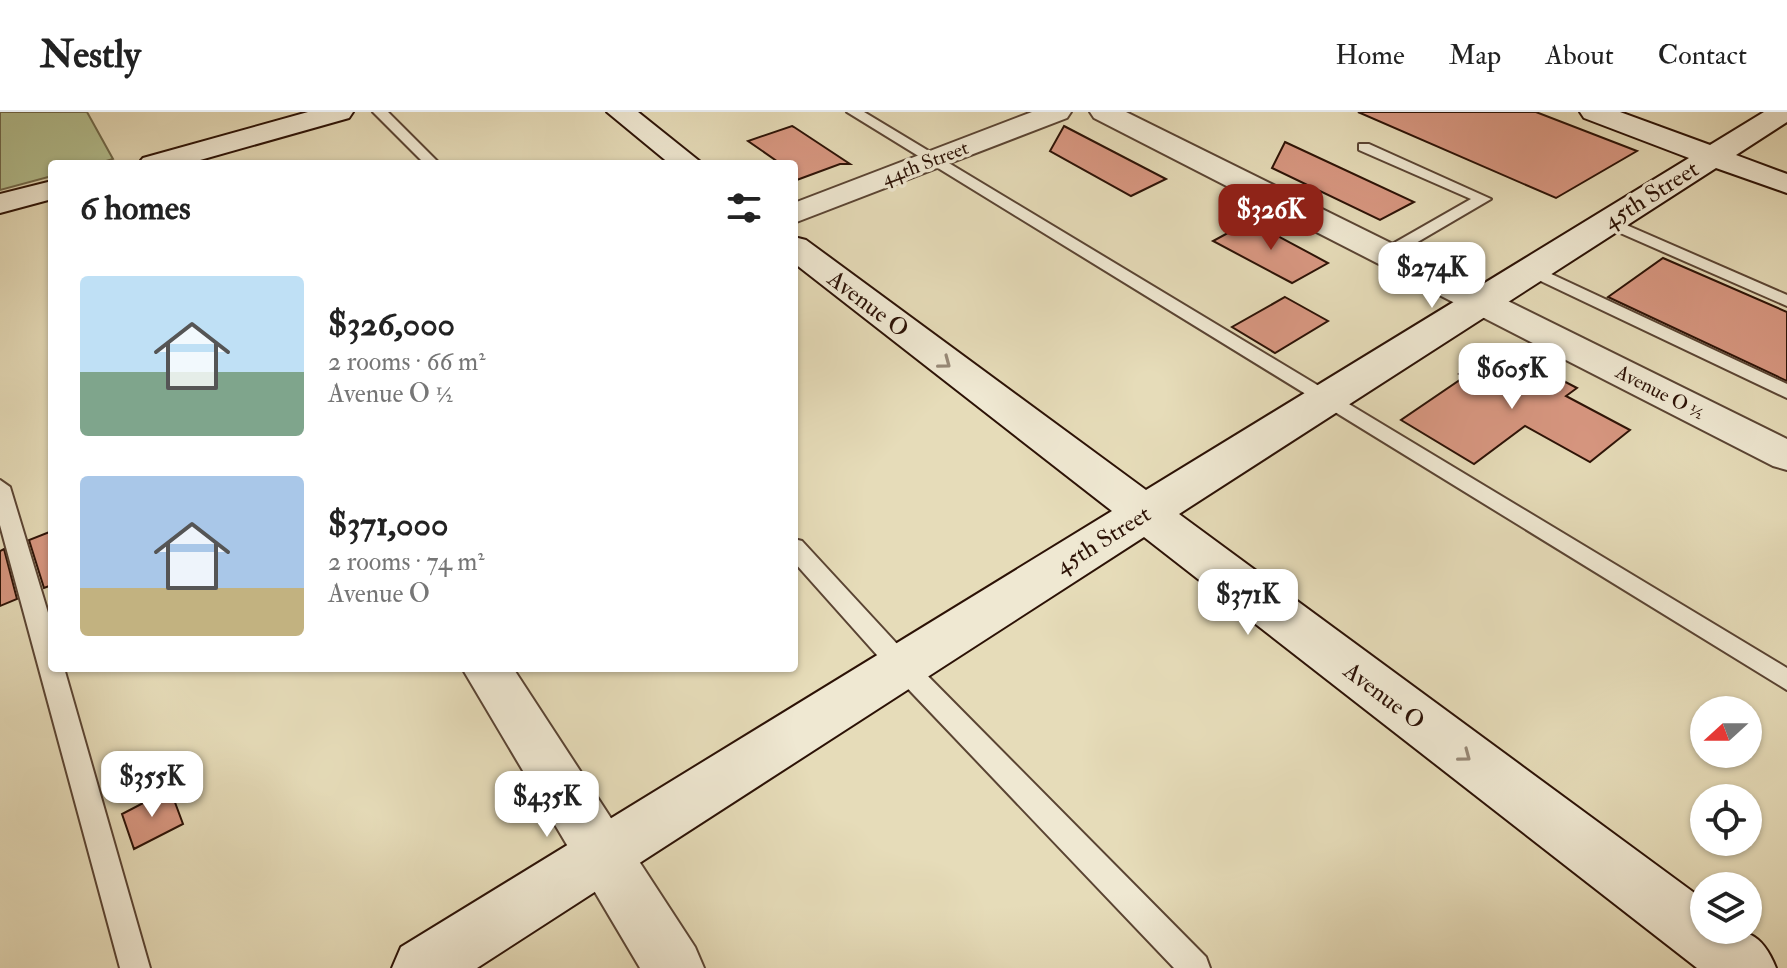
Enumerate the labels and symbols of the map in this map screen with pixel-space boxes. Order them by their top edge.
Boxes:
street label: 44th Street [878,135,972,191]
street label: 45th Street [1598,153,1705,236]
pin: $326K [1215,184,1327,252]
pin: $274K [1376,242,1488,310]
street label: Avenue O [820,263,915,345]
pin: $605K [1456,343,1568,411]
one-way arrow [936,353,951,367]
street label: Avenue O ½ [1611,359,1709,425]
street label: 45th Street [1050,498,1157,581]
pin: $371K [1192,569,1304,637]
street label: Avenue O [1336,655,1431,737]
north arrow [1690,696,1762,768]
one-way arrow [1456,747,1470,761]
pin: $355K [96,751,208,819]
pin: $435K [491,771,603,839]

